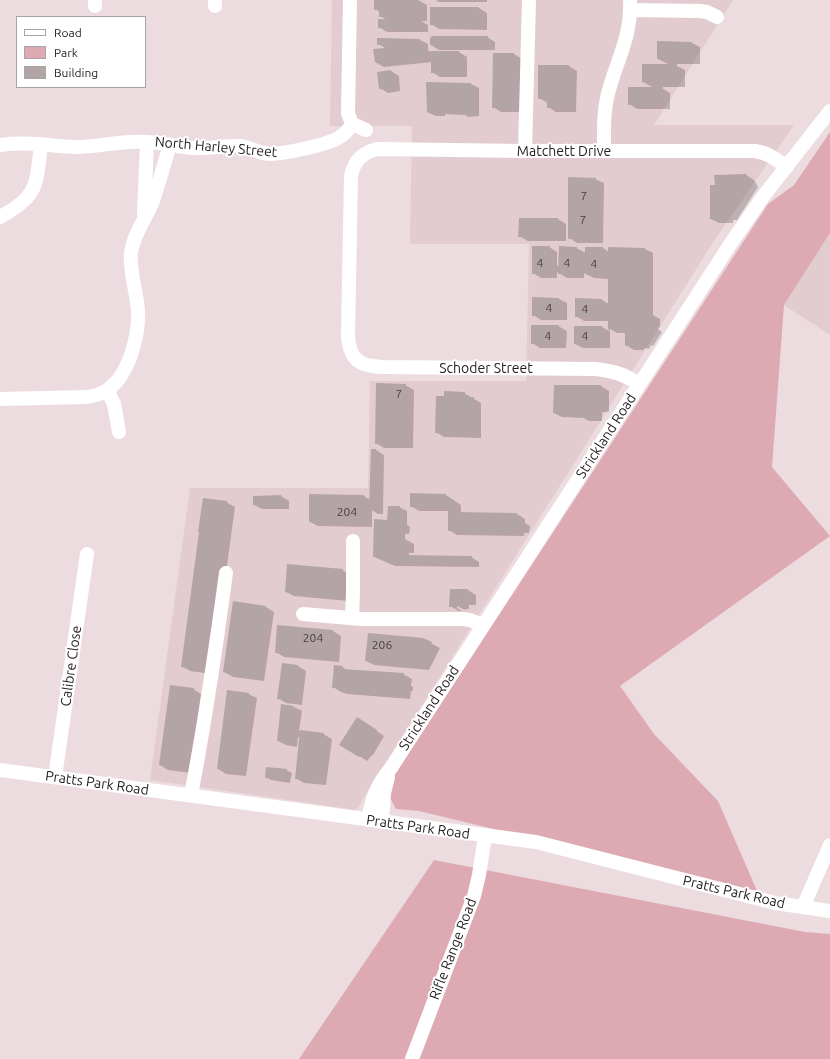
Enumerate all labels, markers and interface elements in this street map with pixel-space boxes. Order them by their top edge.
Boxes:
legend [16,16,146,88]
text: Road [54,26,82,39]
text: Park [54,46,78,59]
text: Building [54,66,98,79]
street label: North Harley Street [154,133,278,161]
street label: Matchett Drive [517,143,611,159]
house number: 7 [581,189,587,203]
house number: 7 [580,213,586,227]
house number: 4 [537,256,543,270]
house number: 4 [564,256,570,270]
house number: 4 [591,257,597,271]
house number: 4 [546,301,552,315]
house number: 4 [582,302,588,316]
house number: 4 [545,329,551,343]
house number: 4 [582,329,588,343]
street label: Schoder Street [439,360,533,376]
house number: 7 [396,387,402,401]
street label: Strickland Road [572,390,640,482]
house number: 204 [337,505,357,519]
street label: Calibre Close [57,624,85,708]
house number: 204 [303,631,323,645]
house number: 206 [372,638,392,652]
street label: Strickland Road [395,662,463,754]
street label: Pratts Park Road [44,767,150,799]
street label: Pratts Park Road [365,811,471,843]
street label: Pratts Park Road [681,872,787,912]
street label: Rifle Range Road [426,896,480,1002]

